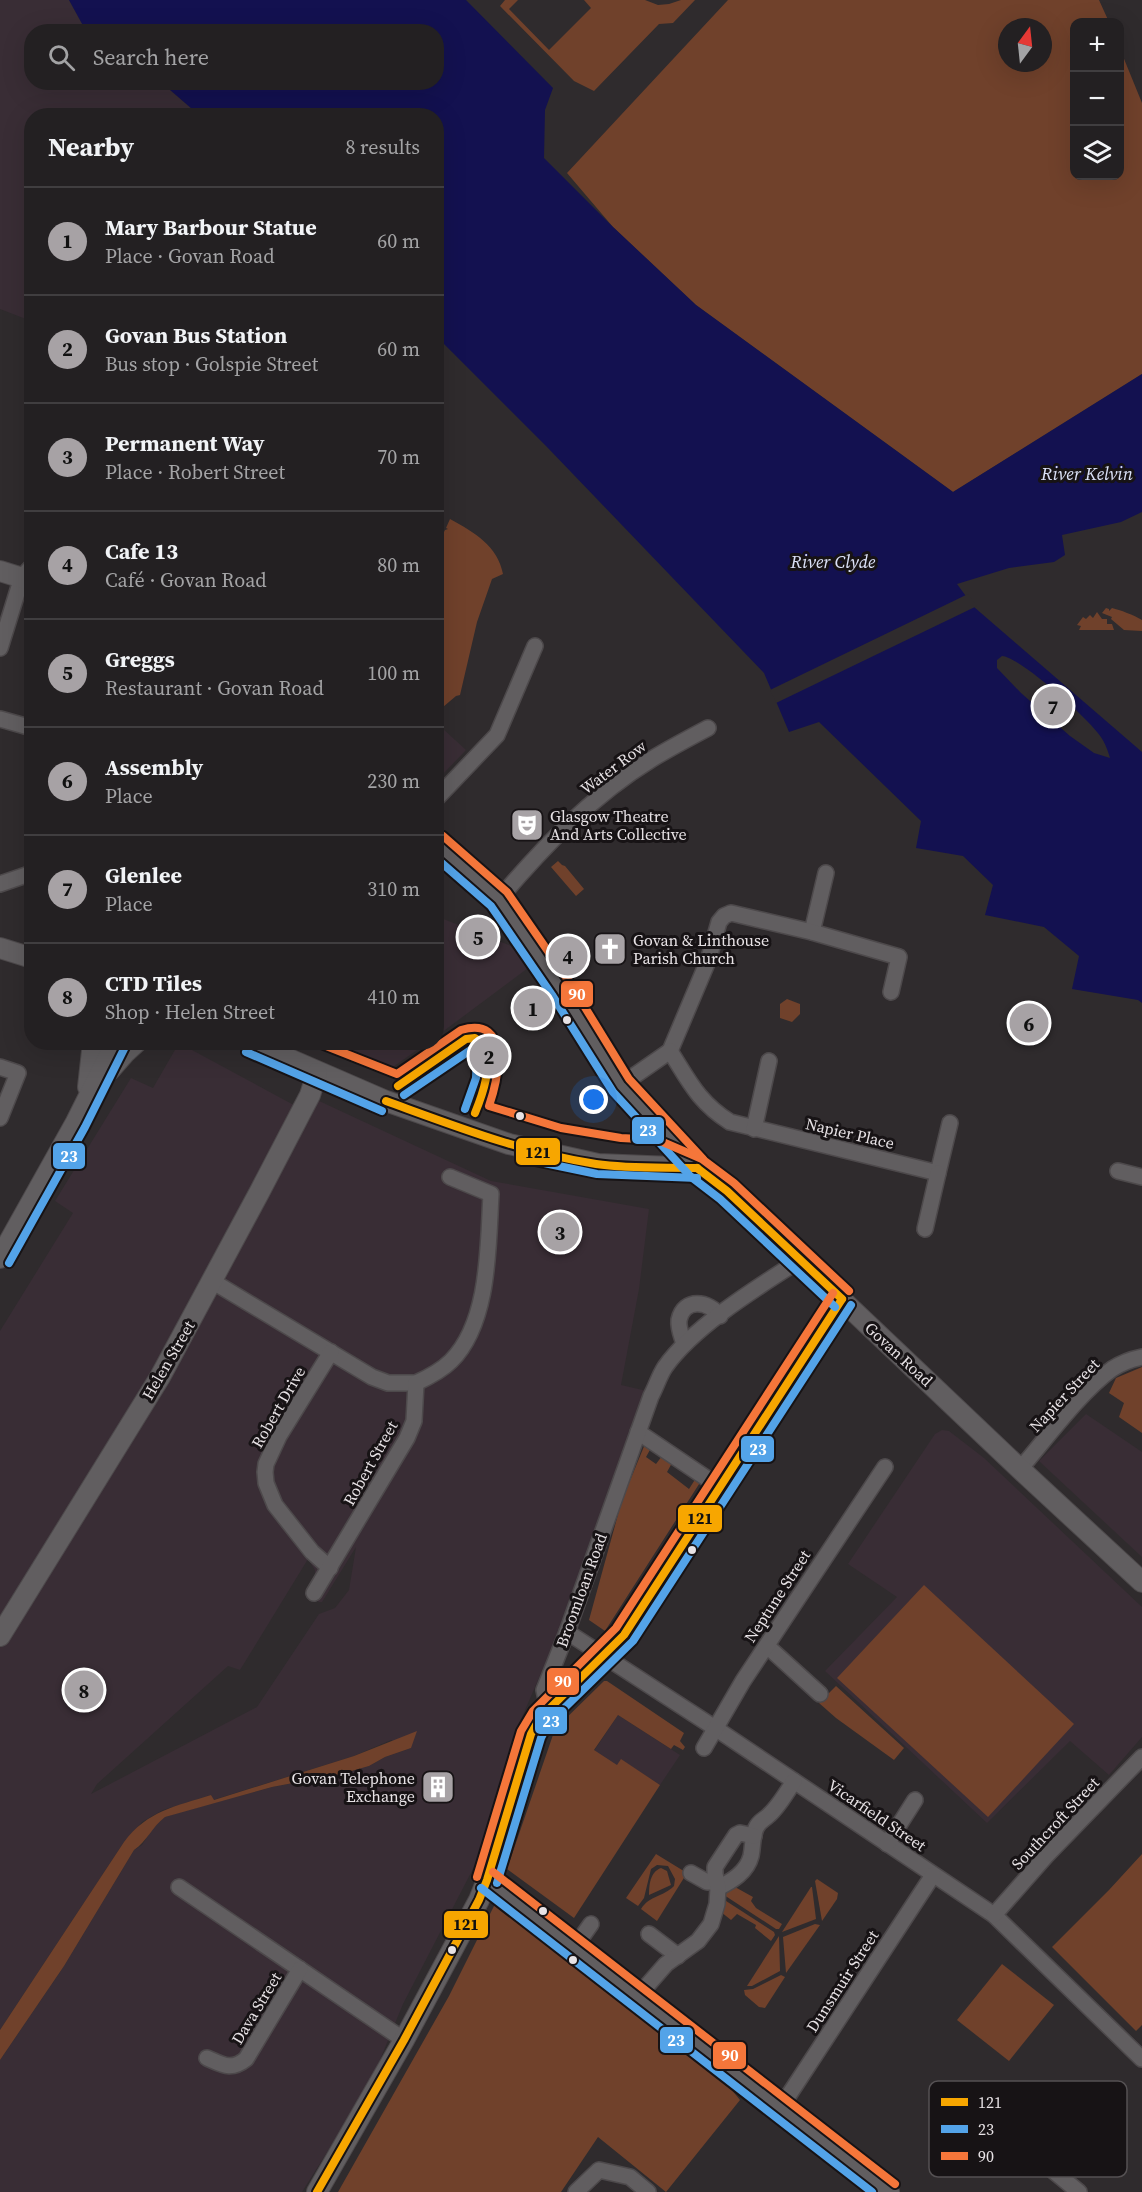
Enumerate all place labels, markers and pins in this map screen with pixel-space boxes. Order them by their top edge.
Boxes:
pin: 7 [1034,684,1072,728]
place label: Glasgow Theatre And Arts Collective [550,805,687,845]
theatre icon: Glasgow Theatre And Arts Collective [509,807,545,843]
pin: 5 [458,914,498,960]
place label: Govan & Linthouse Parish Church [633,929,769,969]
church icon: Govan & Linthouse Parish Church [592,931,628,967]
pin: 4 [548,934,588,978]
pin: 1 [514,986,552,1030]
pin: 6 [1010,1000,1048,1046]
unlabelled marker [561,1014,573,1026]
pin: 2 [470,1034,508,1078]
unlabelled marker [514,1110,526,1122]
pin: 3 [540,1210,580,1254]
unlabelled marker [686,1544,698,1556]
pin: 8 [64,1668,104,1712]
place label: Govan Telephone Exchange [292,1767,415,1807]
building icon: Govan Telephone Exchange [420,1769,456,1805]
unlabelled marker [537,1905,549,1917]
unlabelled marker [446,1944,458,1956]
unlabelled marker [567,1954,579,1966]

